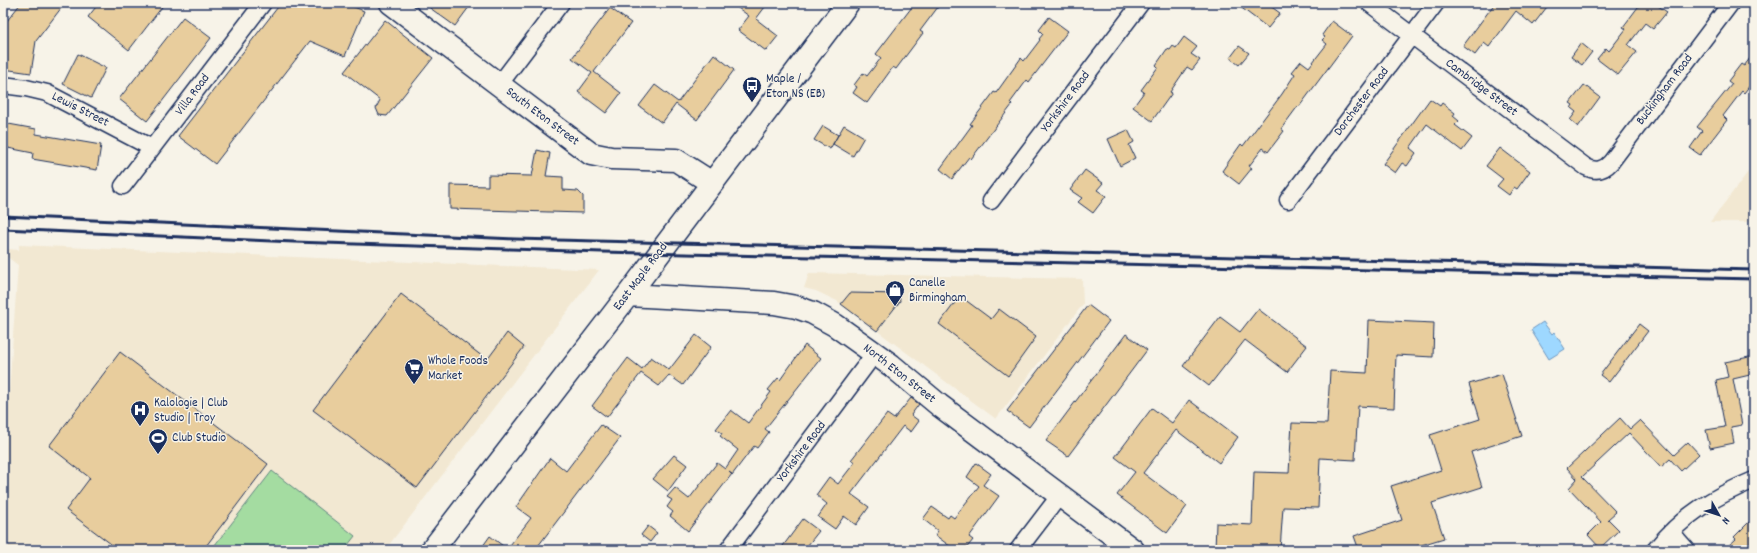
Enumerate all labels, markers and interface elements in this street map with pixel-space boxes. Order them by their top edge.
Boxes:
street label: Buckingham Road [1632,50,1698,130]
street label: Cambridge Street [1441,54,1521,122]
street label: Dorchester Road [1330,63,1394,141]
street label: Yorkshire Road [1037,67,1095,137]
street label: Villa Road [171,70,215,120]
place label: Maple / Eton NS (EB) [766,70,825,104]
bus stop icon: Maple / Eton NS (EB) [741,75,763,103]
street label: South Eton Street [501,83,583,151]
street label: Lewis Street [48,88,112,133]
street label: East Maple Road [609,239,673,315]
place label: Canelle Birmingham [909,274,966,308]
shop icon: Canelle Birmingham [884,279,906,307]
street label: North Eton Street [859,339,940,409]
place label: Whole Foods Market [428,352,488,386]
supermarket icon: Whole Foods Market [403,357,425,385]
place label: Kalologie | Club Studio | Troy [154,394,228,428]
hospital icon: Kalologie | Club Studio | Troy [129,399,151,427]
street label: Yorkshire Road [773,417,831,487]
sports icon: Club Studio [147,427,169,455]
place label: Club Studio [172,429,226,448]
north arrow [1699,495,1739,535]
text: N [1717,513,1733,528]

